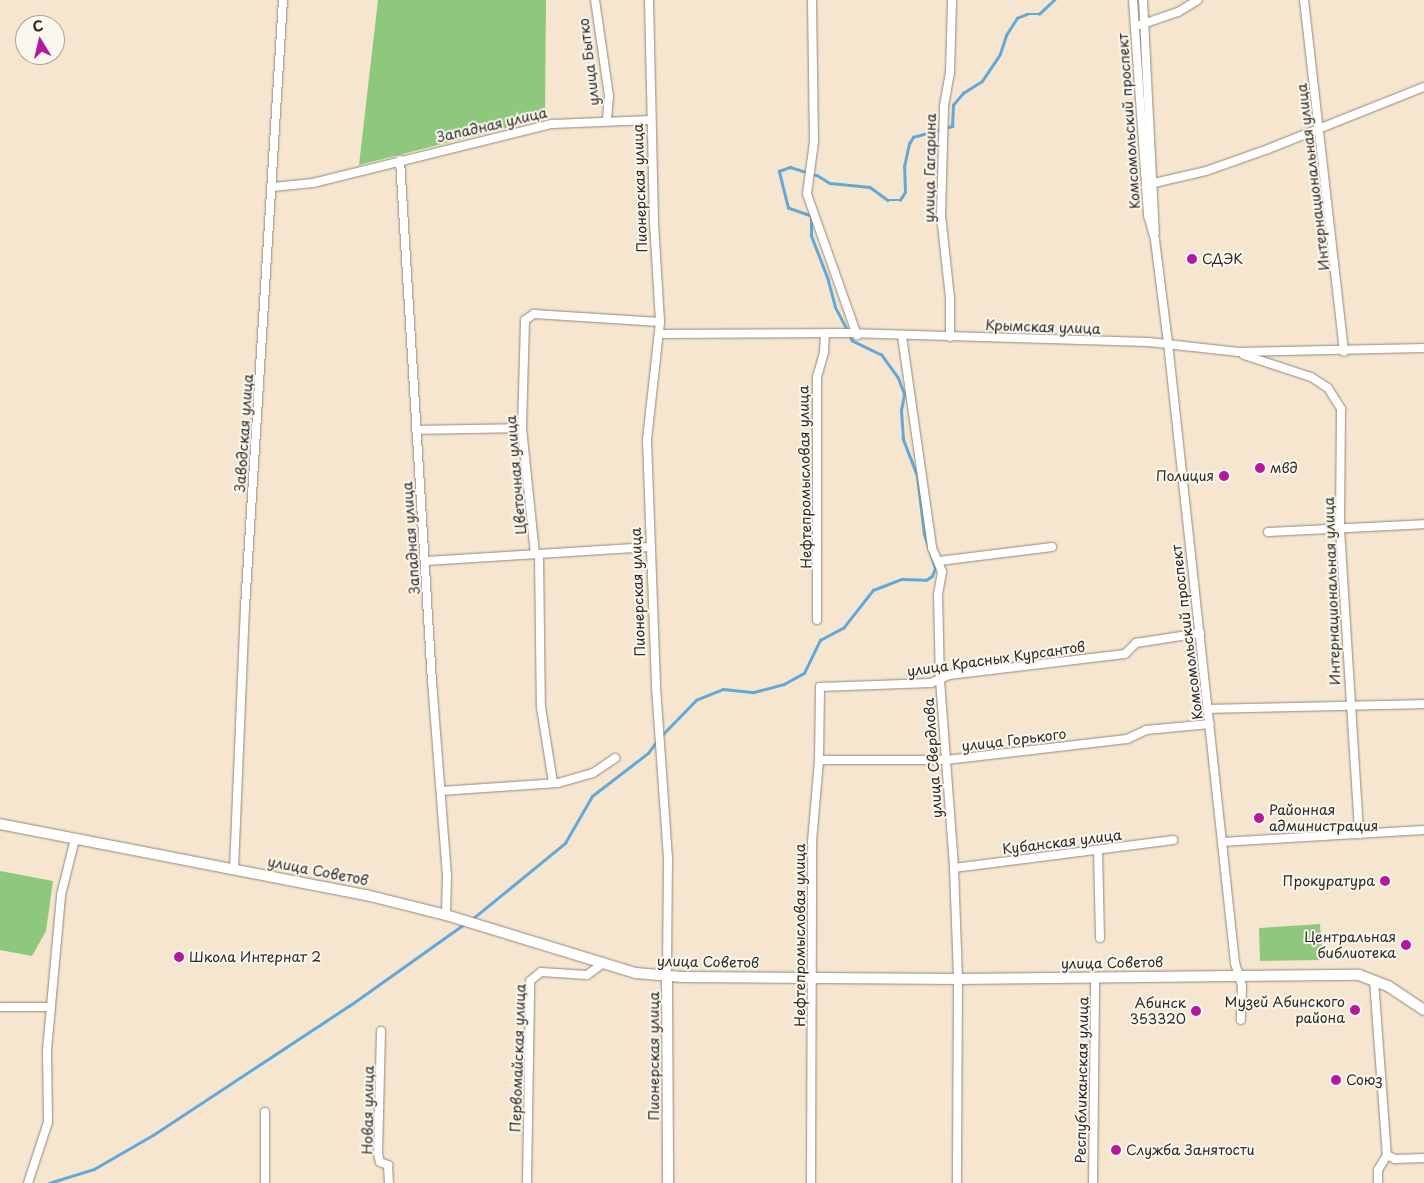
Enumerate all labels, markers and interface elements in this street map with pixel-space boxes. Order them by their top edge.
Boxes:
text: С [31,14,45,37]
north arrow [15,15,65,65]
street label: улица Бытко [575,17,603,107]
street label: Комсомольский проспект [1114,32,1144,210]
street label: Интернациональная улица [1293,82,1333,272]
street label: Западная улица [435,104,549,146]
street label: улица Гагарина [921,113,939,223]
street label: Пионерская улица [629,123,651,253]
place label: СДЭК [1202,251,1243,267]
marker: СДЭК [1186,253,1198,265]
street label: Крымская улица [985,317,1101,337]
street label: Заводская улица [231,373,257,493]
street label: Нефтепромысловая улица [795,385,815,569]
street label: Цветочная улица [502,414,530,536]
place label: мвд [1270,460,1298,476]
marker: мвд [1254,462,1266,474]
place label: Полиция [1156,468,1214,484]
marker: Полиция [1218,470,1230,482]
street label: Западная улица [399,481,423,595]
street label: Интернациональная улица [1320,496,1344,686]
street label: Пионерская улица [627,527,649,657]
street label: Комсомольский проспект [1168,543,1206,721]
street label: улица Красных Курсантов [905,638,1087,680]
street label: улица Свердлова [920,697,946,819]
street label: улица Горького [960,725,1068,755]
place label: Районная администрация [1269,802,1378,834]
marker: Районная администрация [1253,812,1265,824]
street label: Кубанская улица [1001,826,1123,858]
street label: Нефтепромысловая улица [792,843,808,1027]
street label: улица Советов [266,853,370,889]
place label: Прокуратура [1283,873,1375,889]
marker: Прокуратура [1379,875,1391,887]
place label: Центральная библиотека [1304,929,1396,962]
marker: Центральная библиотека [1400,939,1412,951]
place label: Школа Интернат 2 [189,949,322,965]
marker: Школа Интернат 2 [173,951,185,963]
street label: улица Советов [656,953,760,971]
street label: улица Советов [1060,954,1164,972]
street label: Первомайская улица [507,983,529,1133]
street label: Пионерская улица [646,991,662,1121]
place label: Музей Абинского района [1224,994,1345,1026]
place label: Абинск 353320 [1130,995,1186,1028]
street label: Республиканская улица [1072,996,1092,1164]
marker: Музей Абинского района [1349,1004,1361,1016]
marker: Абинск 353320 [1190,1005,1202,1017]
street label: Новая улица [359,1065,377,1155]
place label: Союз [1346,1072,1383,1088]
marker: Союз [1330,1074,1342,1086]
place label: Служба Занятости [1126,1142,1255,1158]
marker: Служба Занятости [1110,1144,1122,1156]

